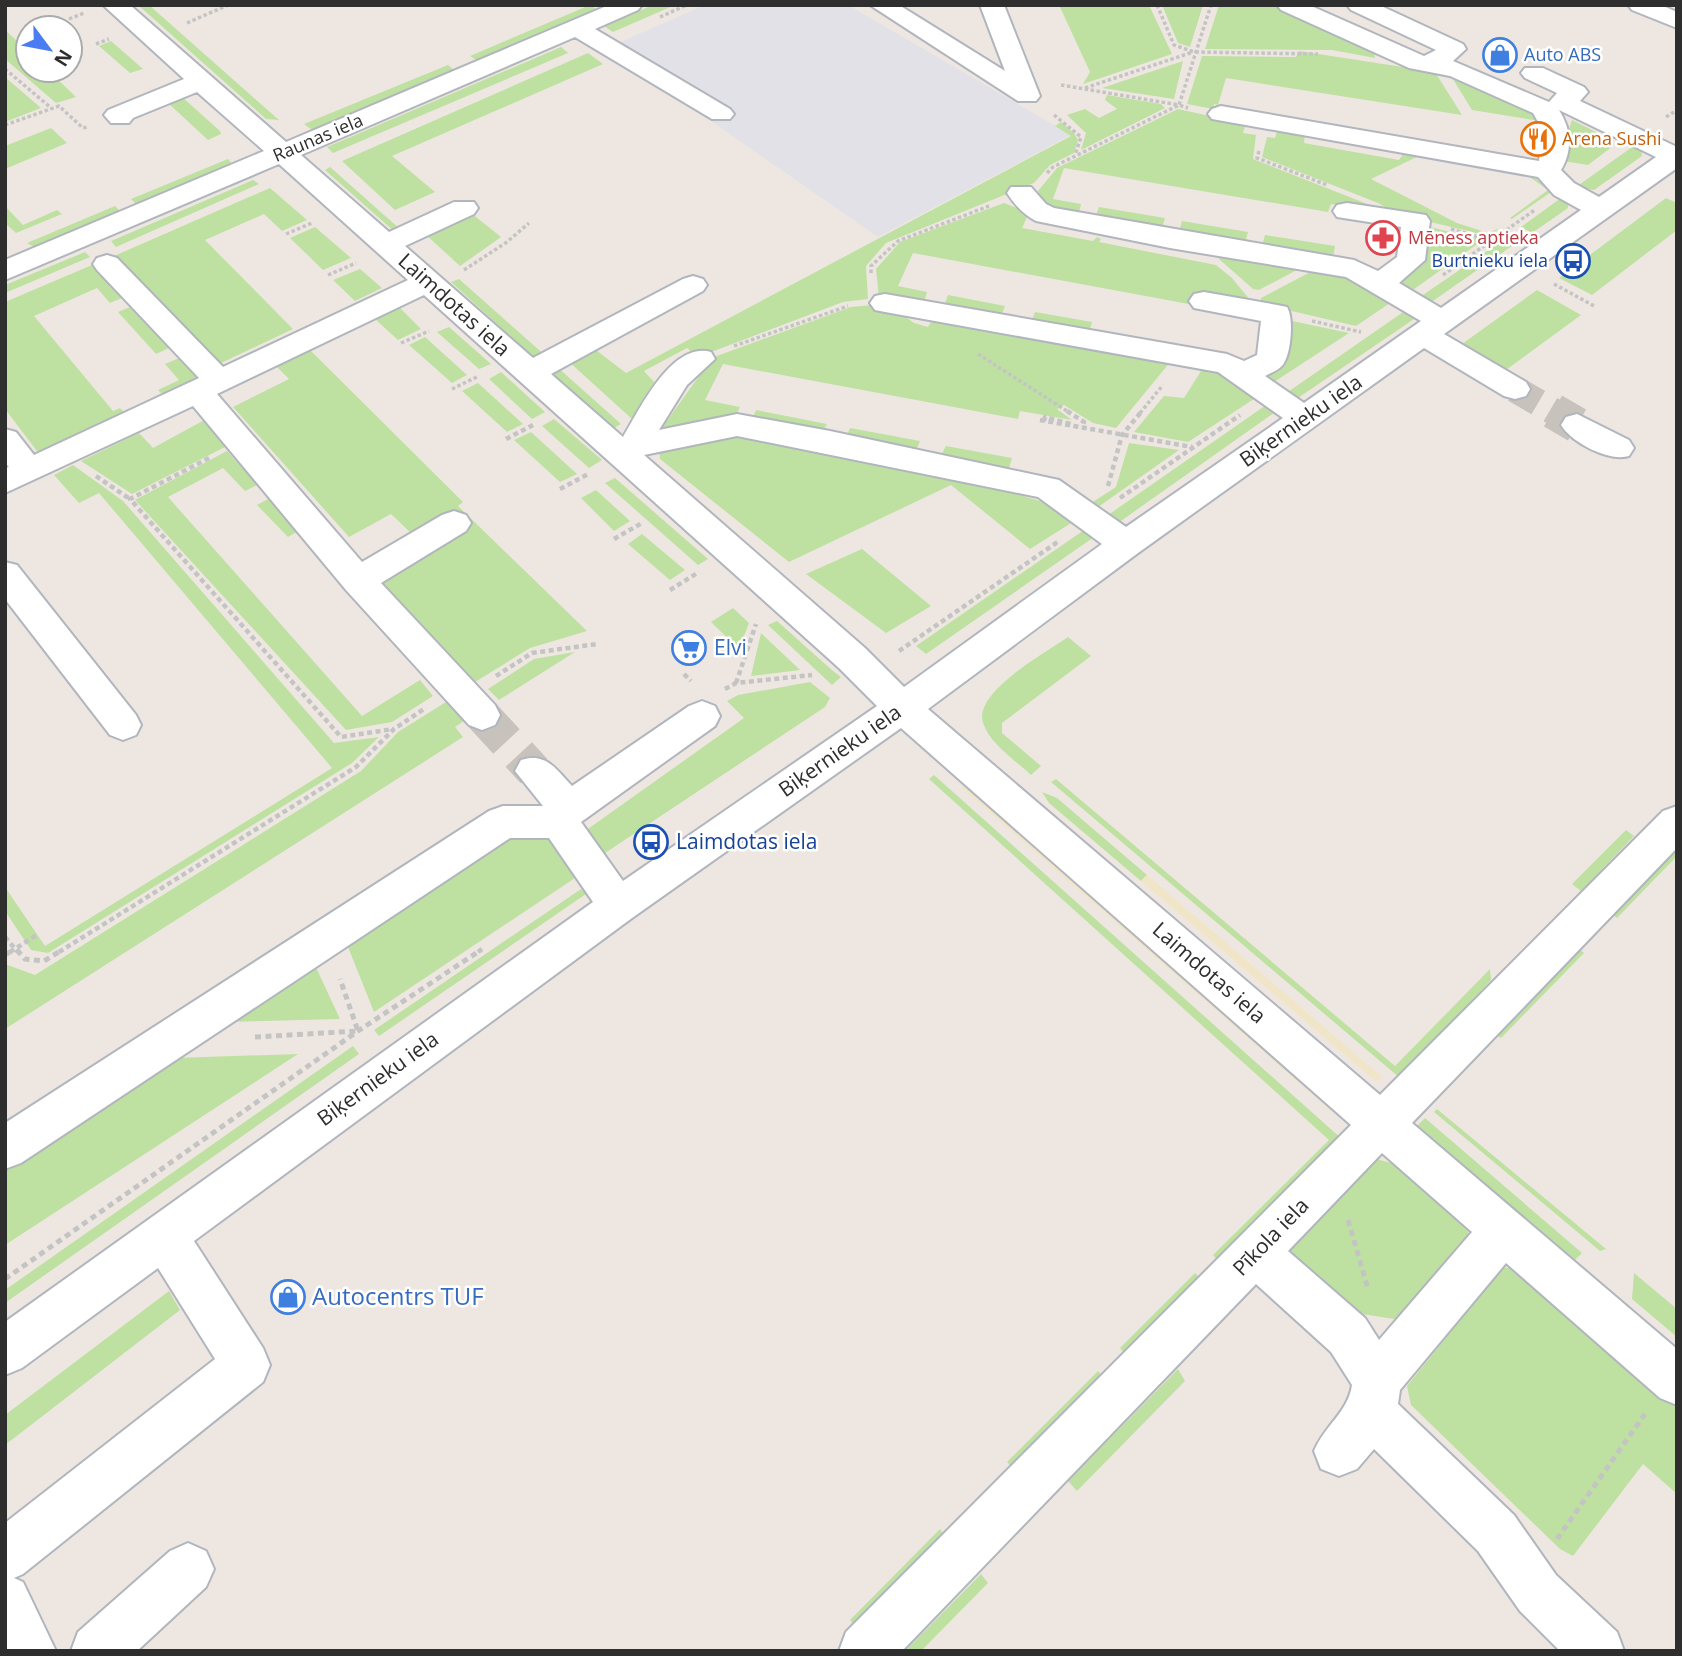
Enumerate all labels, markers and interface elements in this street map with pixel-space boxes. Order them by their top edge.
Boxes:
north arrow [14,14,84,84]
shop icon: Auto ABS [1481,36,1519,74]
place label: Auto ABS [1524,42,1601,66]
text: N [48,45,79,71]
street label: Raunas iela [269,107,366,167]
restaurant icon: Arena Sushi [1519,120,1557,158]
place label: Arena Sushi [1562,126,1662,150]
pharmacy icon: Mēness aptieka [1364,219,1402,257]
place label: Mēness aptieka [1408,225,1539,249]
bus stop icon: Burtnieku iela [1554,242,1592,280]
street label: Laimdotas iela [393,246,517,362]
place label: Burtnieku iela [1432,248,1548,272]
street label: Biķernieku iela [1234,368,1367,473]
supermarket icon: Elvi [670,629,708,667]
place label: Elvi [714,633,747,661]
street label: Biķernieku iela [773,698,906,803]
bus stop icon: Laimdotas iela [632,823,670,861]
place label: Laimdotas iela [676,827,818,855]
street label: Laimdotas iela [1147,915,1272,1029]
street label: Biķernieku iela [311,1025,444,1132]
street label: Pīkola iela [1226,1191,1314,1281]
shop icon: Autocentrs TUF [269,1278,307,1316]
place label: Autocentrs TUF [312,1279,484,1312]

